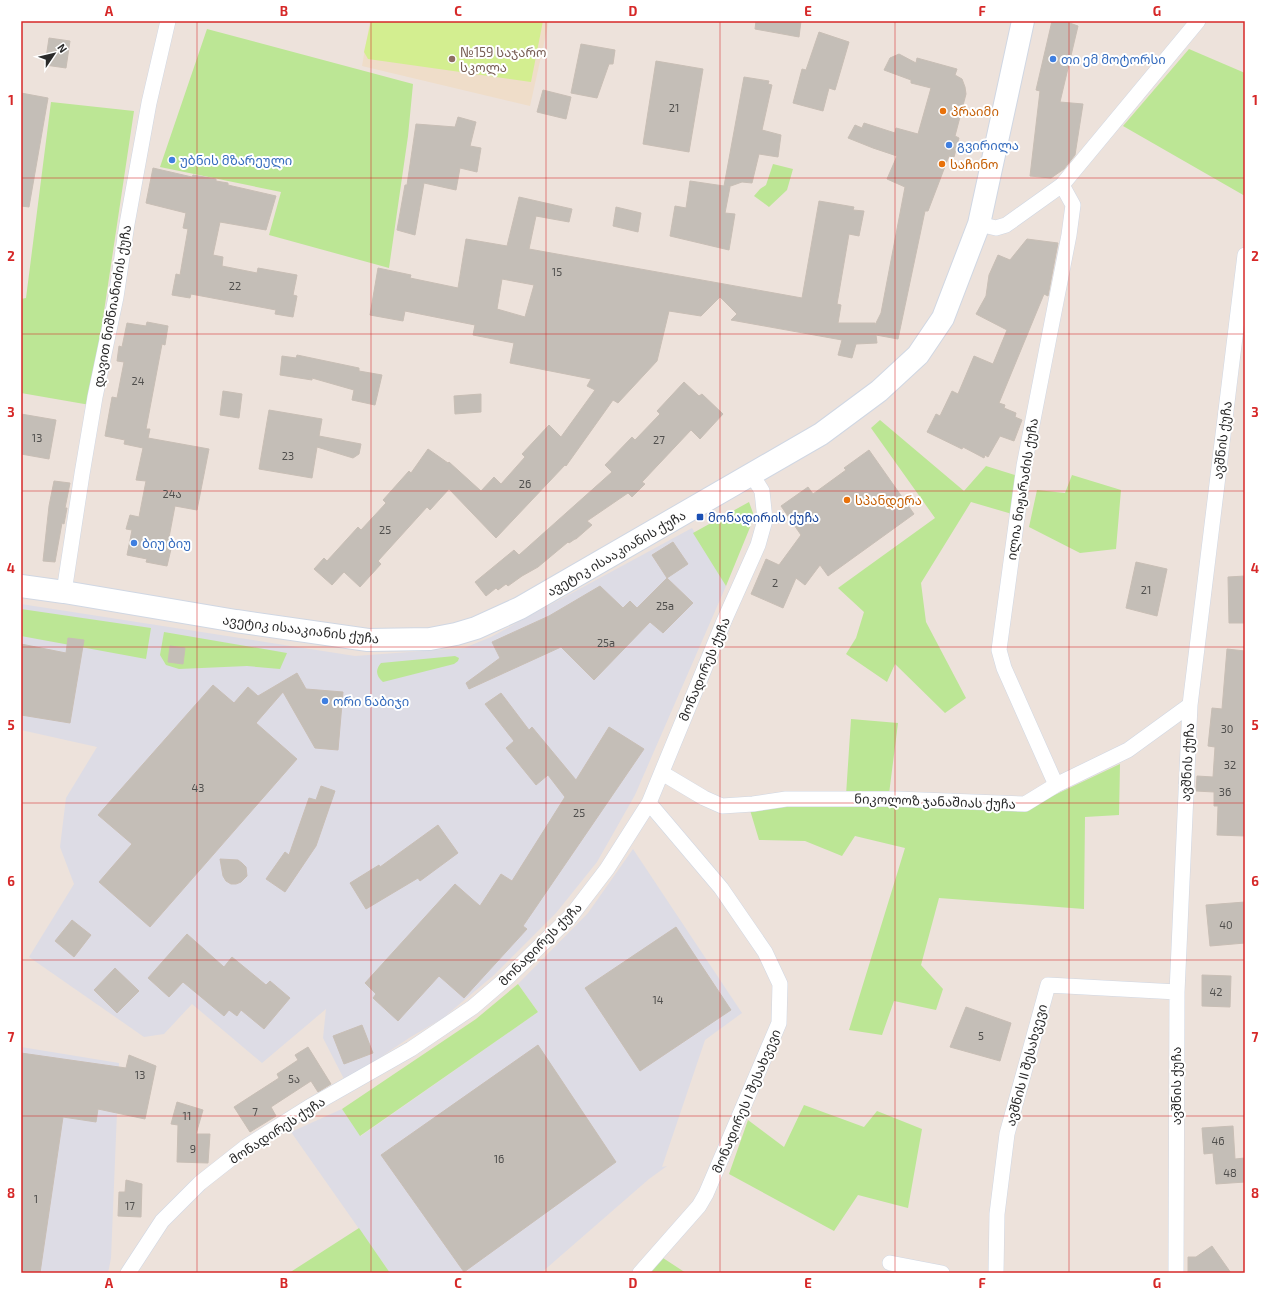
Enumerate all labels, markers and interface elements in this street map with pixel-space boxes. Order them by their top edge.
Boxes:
text: A [105,3,114,19]
text: B [280,3,288,19]
text: C [454,3,462,19]
text: D [629,3,638,19]
text: E [804,3,812,19]
text: F [978,3,986,19]
text: G [1153,3,1161,19]
north arrow [34,34,74,74]
text: N [55,41,70,55]
place label: №159 საჯარო სკოლა [460,44,546,76]
place label: თი ემ მოტორსი [1061,51,1166,67]
marker: №159 საჯარო სკოლა [447,54,457,64]
marker: თი ემ მოტორსი [1048,54,1058,64]
text: 1 [8,92,14,108]
text: 1 [1252,92,1258,108]
house number: 21 [669,101,679,114]
place label: პრაიმი [951,103,999,119]
marker: პრაიმი [938,106,948,116]
place label: გვირილა [957,137,1019,154]
marker: გვირილა [944,140,954,150]
place label: უბნის მზარეული [180,152,292,169]
marker: უბნის მზარეული [167,155,177,165]
place label: საჩინო [950,156,999,172]
marker: საჩინო [937,159,947,169]
street label: დავით ნიშნიანიძის ქუჩა [90,223,135,389]
text: 2 [7,248,15,264]
text: 2 [1251,248,1259,264]
house number: 15 [552,265,562,278]
house number: 22 [229,279,241,292]
house number: 24 [132,374,145,387]
street label: ავშნის ქუჩა [1209,400,1235,480]
text: 3 [7,404,15,420]
text: 3 [1251,404,1259,420]
street label: ილია ნიჟარაძის ქუჩა [1003,417,1042,561]
house number: 13 [32,431,42,444]
house number: 27 [653,433,665,446]
house number: 23 [282,449,294,462]
house number: 26 [519,477,531,490]
house number: 24ა [163,487,182,500]
place label: სპანდერა [855,492,922,509]
marker: სპანდერა [842,495,852,505]
street label: ავეტიკ ისააკიანის ქუჩა [544,507,688,599]
place label: მონადირის ქუჩა [708,509,819,526]
marker: მონადირის ქუჩა [695,512,705,522]
house number: 25 [379,523,391,536]
place label: ბიუ ბიუ [142,535,191,551]
marker: ბიუ ბიუ [129,538,139,548]
text: 4 [7,560,15,576]
text: 4 [1251,560,1259,576]
house number: 2 [772,576,778,589]
house number: 21 [1141,583,1151,596]
house number: 25a [656,599,674,612]
street label: ავეტიკ ისააკიანის ქუჩა [222,611,380,647]
street label: მონადირეს ქუჩა [675,615,734,724]
house number: 25a [597,636,615,649]
place label: ორი ნაბიჯი [333,693,409,709]
marker: ორი ნაბიჯი [320,696,330,706]
text: 5 [7,717,15,733]
text: 5 [1251,717,1259,733]
street label: ავშნის ქუჩა [1177,722,1197,802]
house number: 30 [1221,722,1233,735]
house number: 32 [1224,758,1236,771]
house number: 43 [192,781,204,794]
house number: 36 [1219,785,1231,798]
street label: ნიკოლოზ ჯანაშიას ქუჩა [854,790,1016,813]
house number: 25 [573,806,585,819]
text: 6 [7,873,15,889]
text: 6 [1251,873,1259,889]
street label: მონადირეს ქუჩა [495,899,586,990]
house number: 40 [1219,918,1233,931]
house number: 42 [1210,985,1222,998]
house number: 14 [652,993,664,1006]
street label: ავშნის II შესახვევი [1002,1002,1050,1128]
street label: მონადირეს I შესახვევი [708,1027,785,1176]
text: 7 [8,1029,15,1045]
house number: 5 [978,1029,984,1042]
text: 7 [1252,1029,1259,1045]
street label: ავშნის ქუჩა [1168,1047,1184,1125]
house number: 13 [135,1068,145,1081]
house number: 5ა [288,1072,300,1085]
street label: მონადირეს ქუჩა [226,1093,329,1168]
house number: 7 [252,1105,258,1118]
house number: 11 [183,1109,191,1122]
house number: 46 [1211,1134,1225,1147]
house number: 9 [190,1142,196,1155]
house number: 16 [494,1152,504,1165]
house number: 48 [1223,1166,1237,1179]
text: 8 [7,1185,15,1201]
text: 8 [1251,1185,1259,1201]
house number: 1 [34,1192,38,1205]
house number: 17 [125,1199,135,1212]
text: A [105,1275,114,1291]
text: B [280,1275,288,1291]
text: C [454,1275,462,1291]
text: D [629,1275,638,1291]
text: E [804,1275,812,1291]
text: F [978,1275,986,1291]
text: G [1153,1275,1161,1291]

